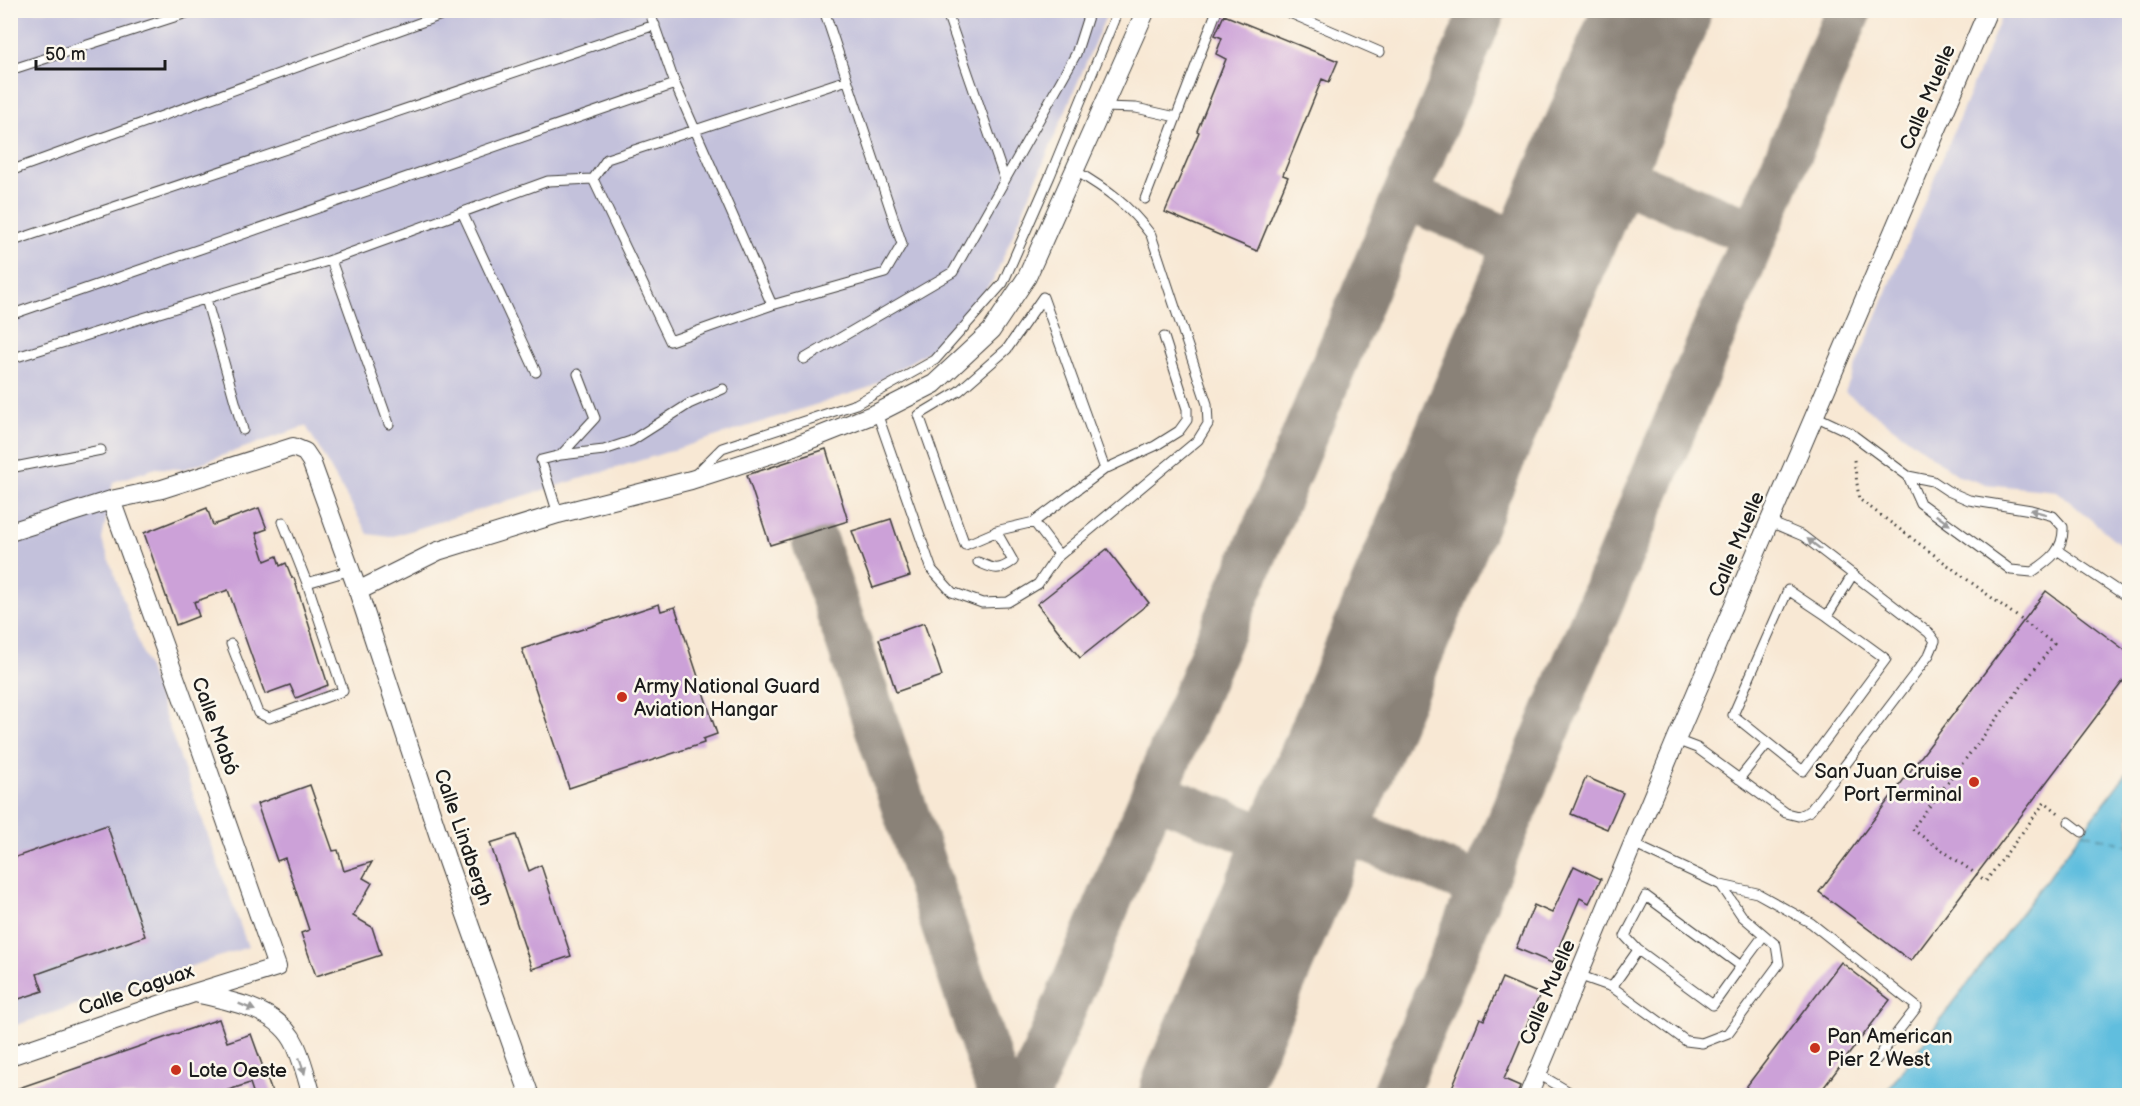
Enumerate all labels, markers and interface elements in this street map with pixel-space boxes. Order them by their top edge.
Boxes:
scale bar [36,33,165,71]
street label: Calle Muelle [1895,41,1961,154]
text: 50 m [45,44,86,65]
street label: Calle Muelle [1704,488,1770,601]
one-way arrow [2029,507,2047,516]
one-way arrow [1934,514,1950,526]
one-way arrow [1806,539,1821,551]
street label: Calle Mabó [186,674,244,779]
place label: Army National Guard Aviation Hangar [634,675,820,722]
marker: Army National Guard Aviation Hangar [615,690,629,704]
place label: San Juan Cruise Port Terminal [1814,760,1962,807]
street label: Calle Lindbergh [428,766,498,909]
marker: San Juan Cruise Port Terminal [1967,775,1981,789]
street label: Calle Muelle [1515,936,1581,1049]
street label: Calle Caguax [75,959,198,1021]
one-way arrow [238,1003,256,1012]
place label: Pan American Pier 2 West [1827,1025,1953,1072]
marker: Pan American Pier 2 West [1808,1041,1822,1055]
one-way arrow [298,1057,308,1075]
place label: Lote Oeste [188,1059,287,1083]
marker: Lote Oeste [169,1063,183,1077]

